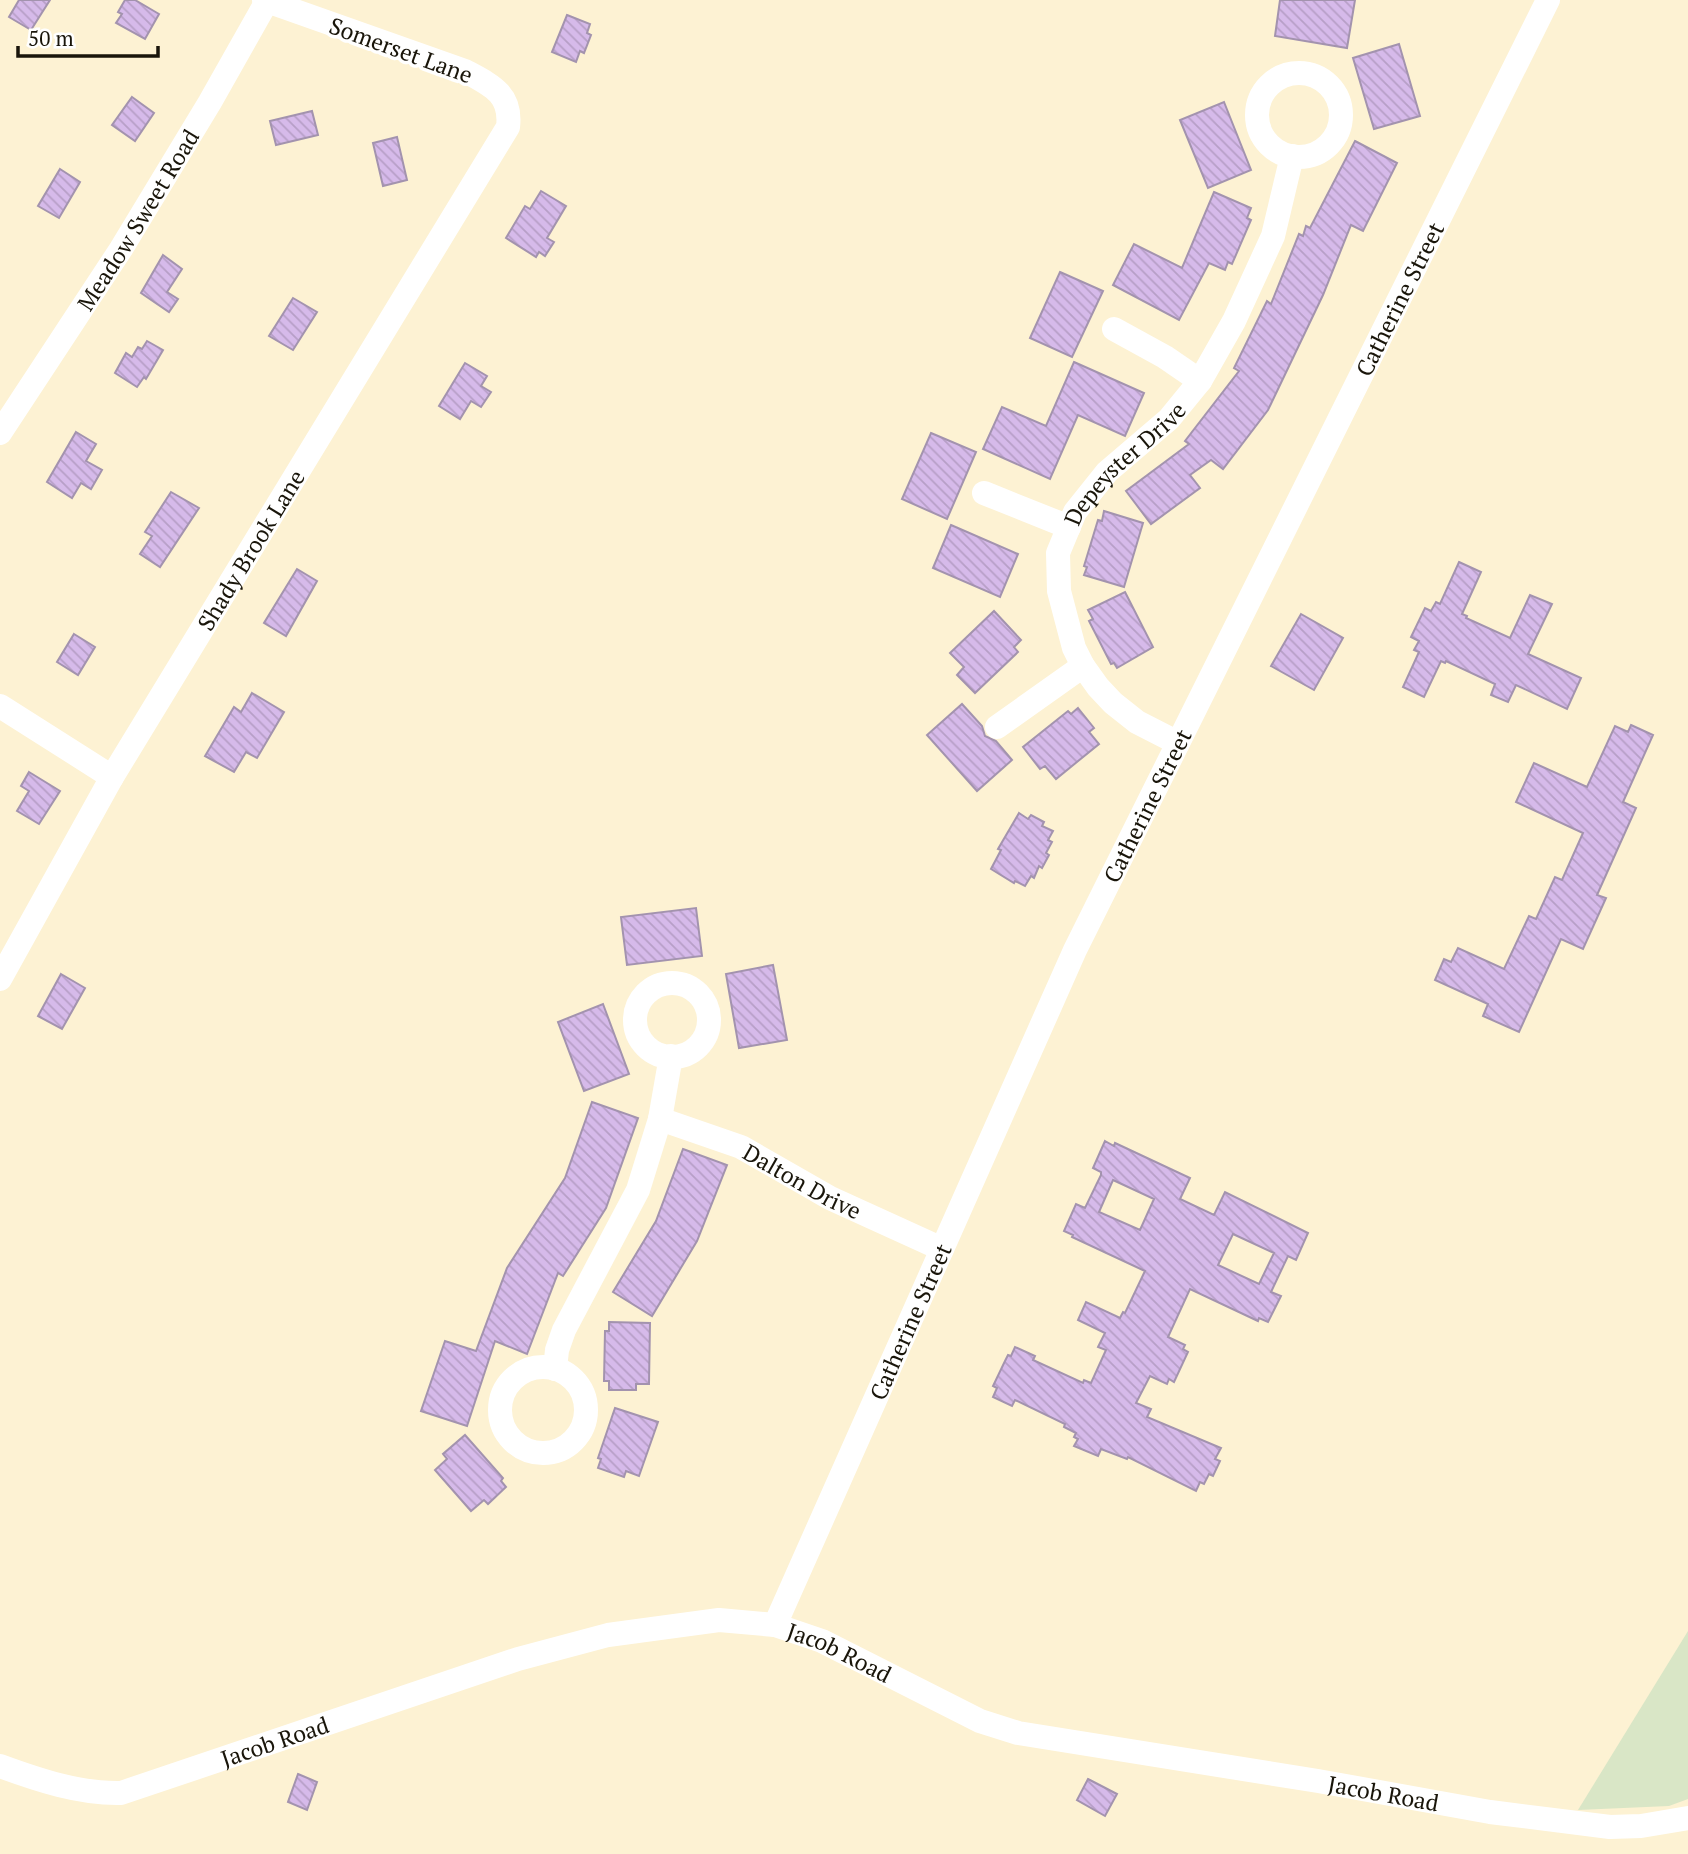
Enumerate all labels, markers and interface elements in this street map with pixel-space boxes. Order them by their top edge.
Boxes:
street label: Somerset Lane [325,10,477,90]
scale bar [18,14,158,58]
text: 50 m [28,24,74,52]
street label: Meadow Sweet Road [69,123,206,316]
street label: Catherine Street [1348,216,1451,381]
street label: Depeyster Drive [1056,395,1192,529]
street label: Shady Brook Lane [190,464,311,636]
street label: Catherine Street [1096,723,1198,888]
street label: Dalton Drive [738,1136,866,1226]
street label: Catherine Street [862,1238,958,1405]
street label: Jacob Road [783,1615,897,1689]
street label: Jacob Road [217,1708,333,1774]
street label: Jacob Road [1326,1768,1442,1818]

